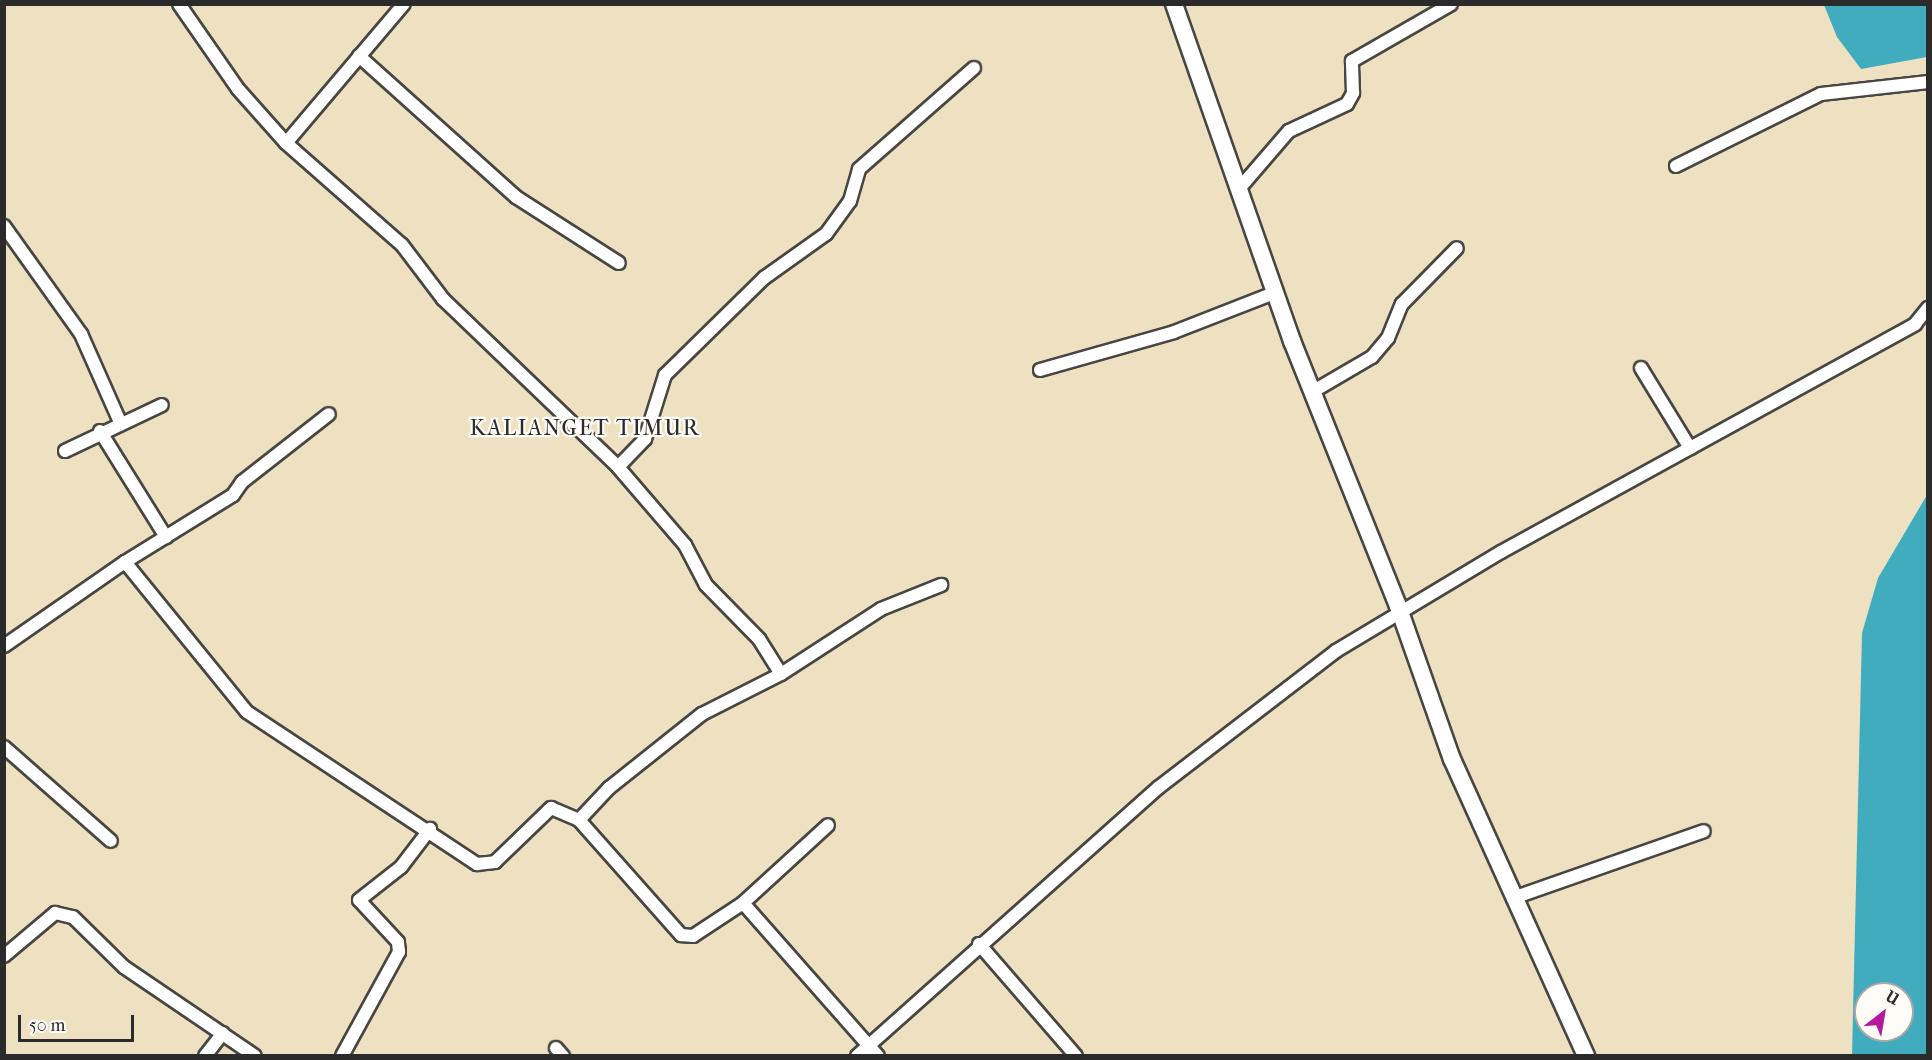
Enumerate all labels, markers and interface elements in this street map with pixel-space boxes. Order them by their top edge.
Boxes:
district label: KALIANGET TIMUR [470,416,700,442]
north arrow [1854,982,1914,1042]
text: U [1882,987,1903,1009]
scale bar [21,1003,136,1041]
text: 50 m [29,1015,65,1036]

